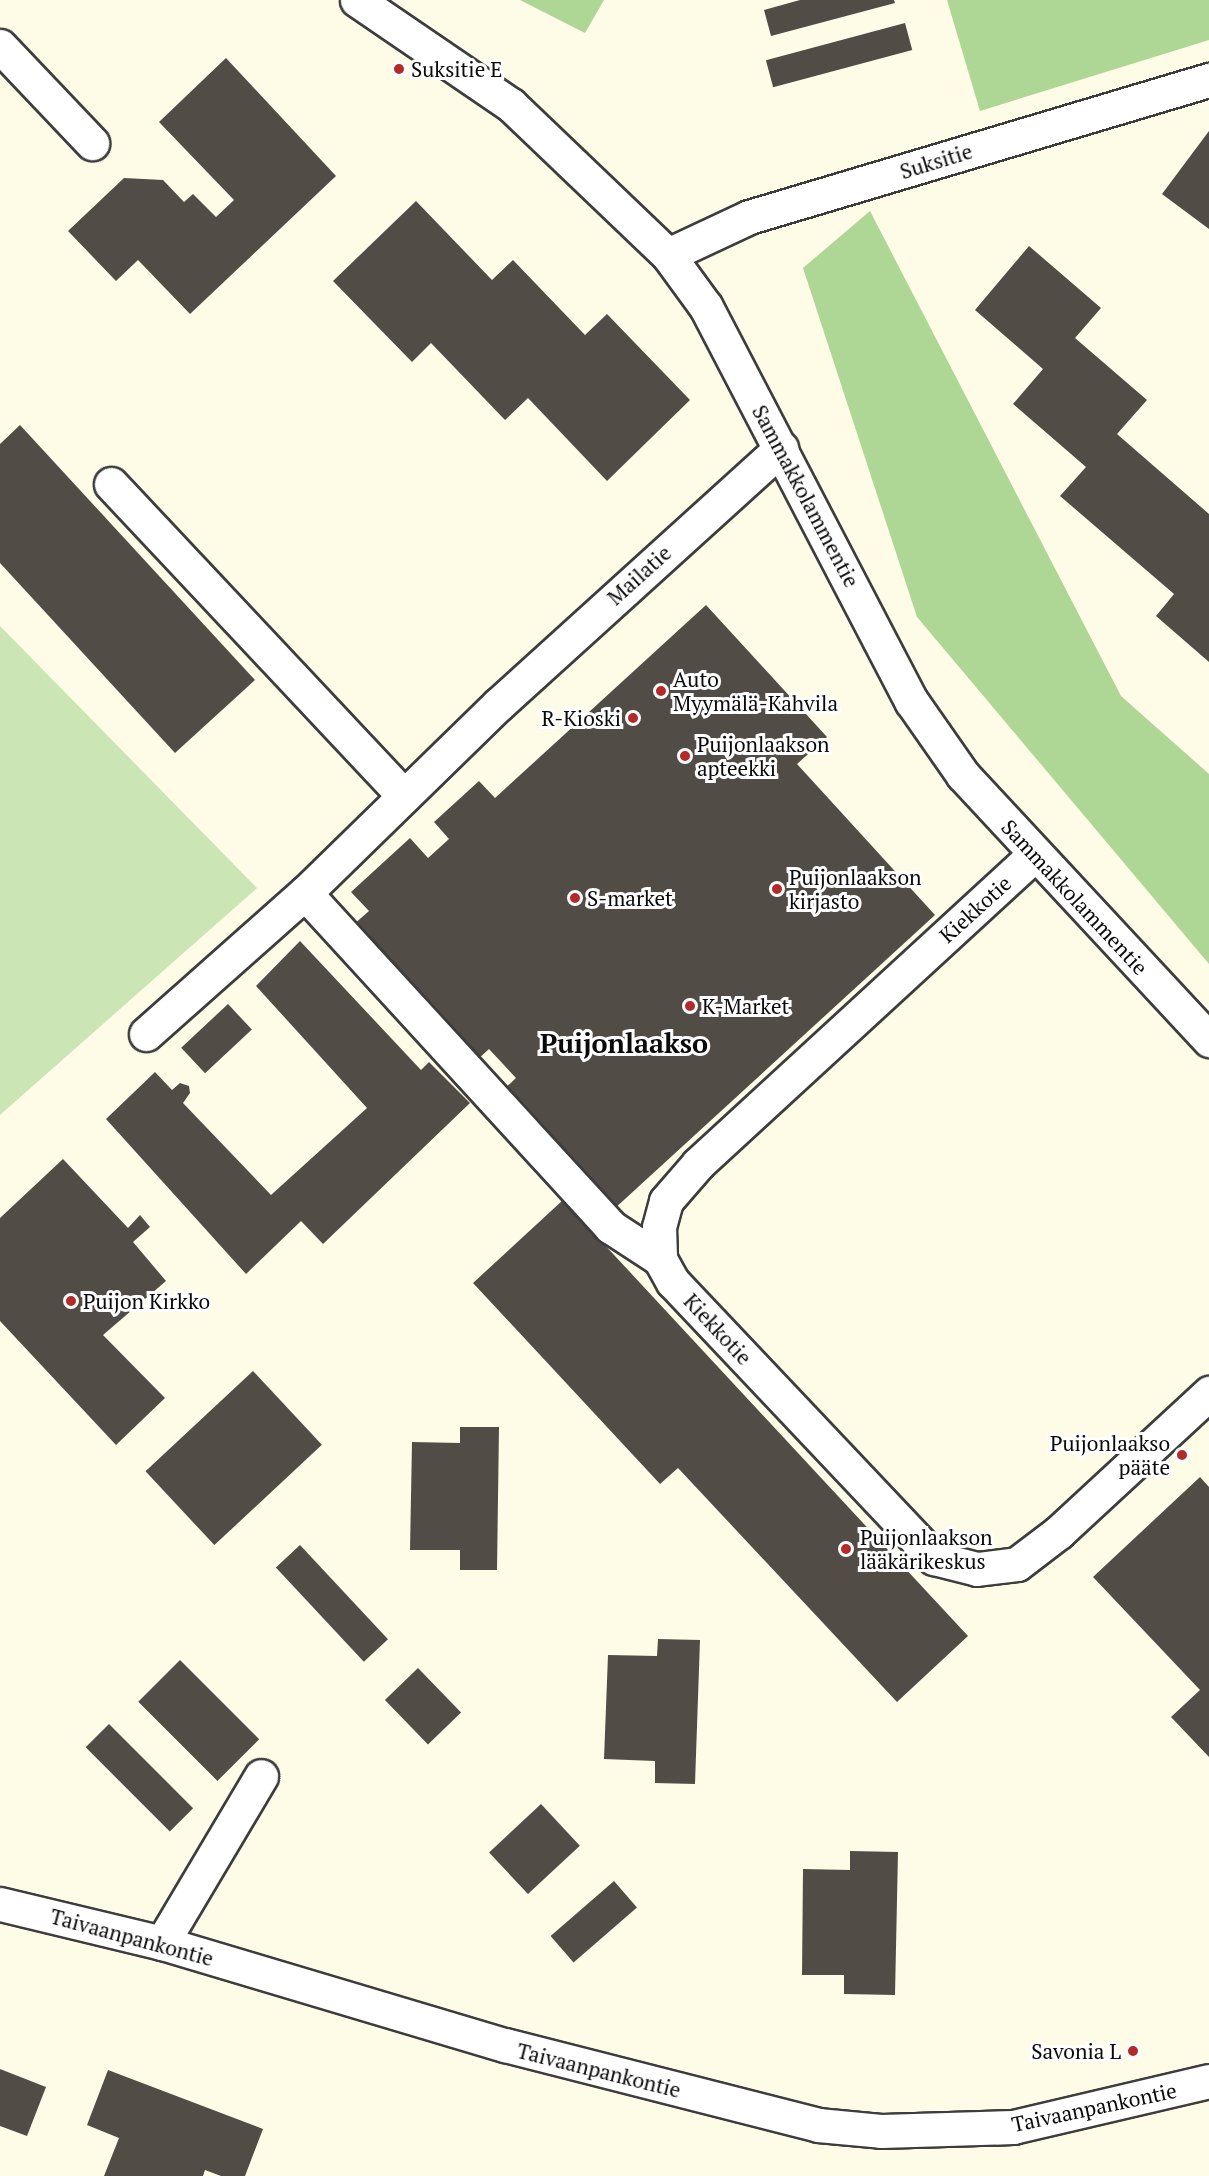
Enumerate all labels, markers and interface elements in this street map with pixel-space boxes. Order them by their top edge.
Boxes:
place label: Suksitie E [411,56,503,82]
marker: Suksitie E [392,62,406,76]
street label: Suksitie [897,138,975,184]
street label: Sammakkolammentie [747,401,865,591]
street label: Mailatie [602,540,676,610]
place label: Auto Myymälä-Kahvila [673,666,838,716]
marker: Auto Myymälä-Kahvila [654,684,668,698]
place label: R-Kioski [542,705,621,731]
marker: R-Kioski [626,711,640,725]
place label: Puijonlaakson apteekki [697,731,830,781]
marker: Puijonlaakson apteekki [678,749,692,763]
street label: Sammakkolammentie [997,814,1153,980]
place label: Puijonlaakson kirjasto [789,864,922,914]
street label: Kiekkotie [934,870,1016,948]
marker: Puijonlaakson kirjasto [770,882,784,896]
place label: S-market [587,885,673,911]
marker: S-market [568,891,582,905]
place label: K-Market [702,993,789,1019]
marker: K-Market [683,999,697,1013]
district label: Puijonlaakso [540,1028,708,1060]
place label: Puijon Kirkko [83,1288,210,1314]
street label: Kiekkotie [679,1288,757,1370]
marker: Puijon Kirkko [64,1294,78,1308]
place label: Puijonlaakso pääte [1050,1430,1170,1480]
marker: Puijonlaakso pääte [1175,1448,1189,1462]
place label: Puijonlaakson lääkärikeskus [860,1524,993,1574]
marker: Puijonlaakson lääkärikeskus [837,1540,855,1558]
street label: Taivaanpankontie [48,1903,216,1971]
street label: Taivaanpankontie [514,2037,684,2103]
place label: Savonia L [1031,2038,1121,2064]
marker: Savonia L [1126,2044,1140,2058]
street label: Taivaanpankontie [1009,2077,1179,2137]

